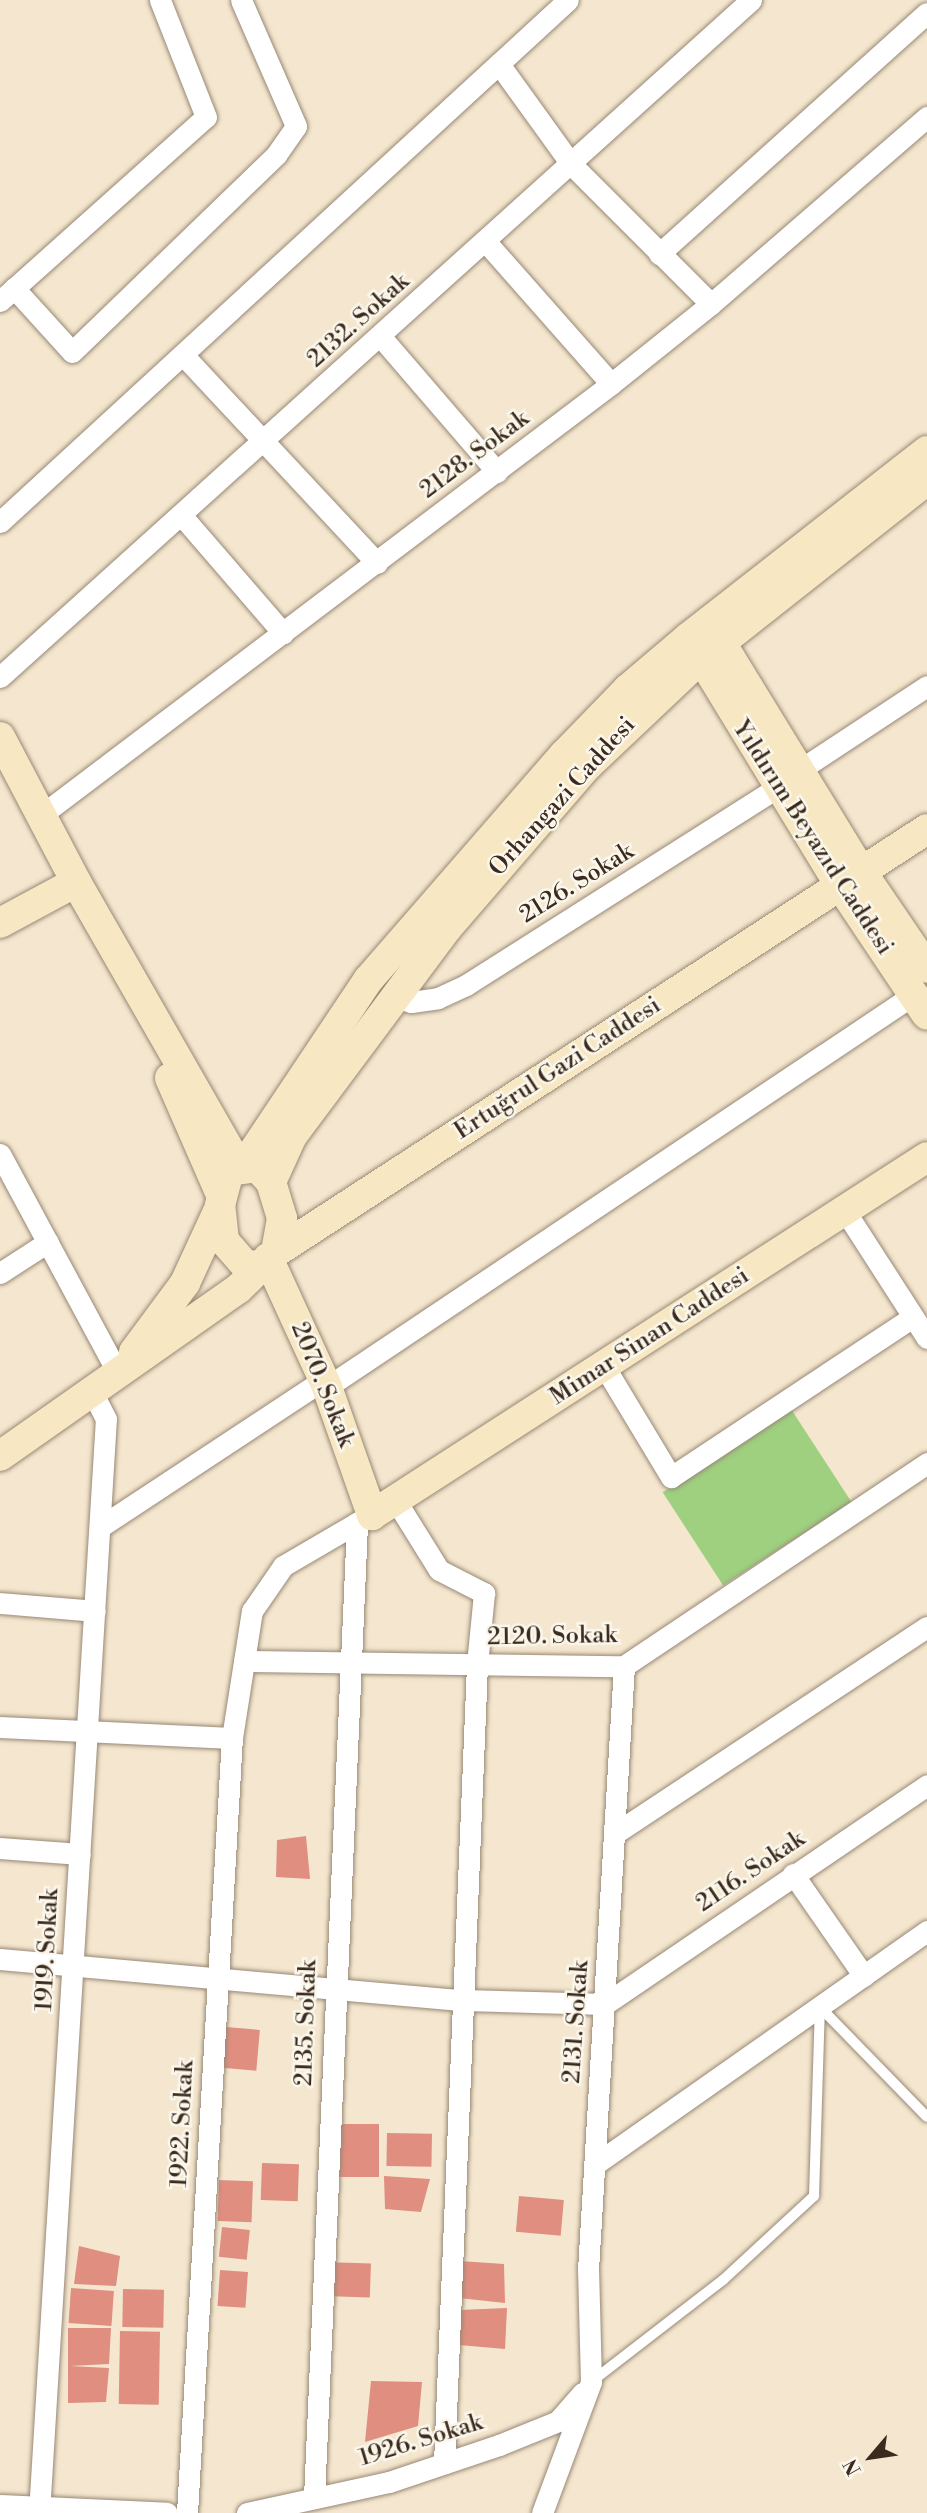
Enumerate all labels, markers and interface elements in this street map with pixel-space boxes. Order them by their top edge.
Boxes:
street label: 2132. Sokak [302,268,416,374]
street label: 2128. Sokak [415,405,535,505]
street label: Orhangazi Caddesi [484,711,642,883]
street label: Yıldırım Beyazıd Caddesi [725,715,899,961]
street label: 2126. Sokak [515,838,639,930]
street label: Ertuğrul Gazi Caddesi [449,992,667,1146]
street label: Mimar Sinan Caddesi [545,1262,755,1412]
street label: 2070. Sokak [284,1318,360,1452]
street label: 2120. Sokak [487,1621,617,1653]
street label: 2116. Sokak [691,1825,811,1919]
street label: 1919. Sokak [30,1888,66,2012]
street label: 2135. Sokak [290,1959,324,2087]
street label: 2131. Sokak [558,1959,596,2085]
street label: 1922. Sokak [165,2060,201,2188]
street label: 1926. Sokak [356,2409,486,2473]
north arrow [836,2422,906,2492]
text: N [838,2455,867,2480]

